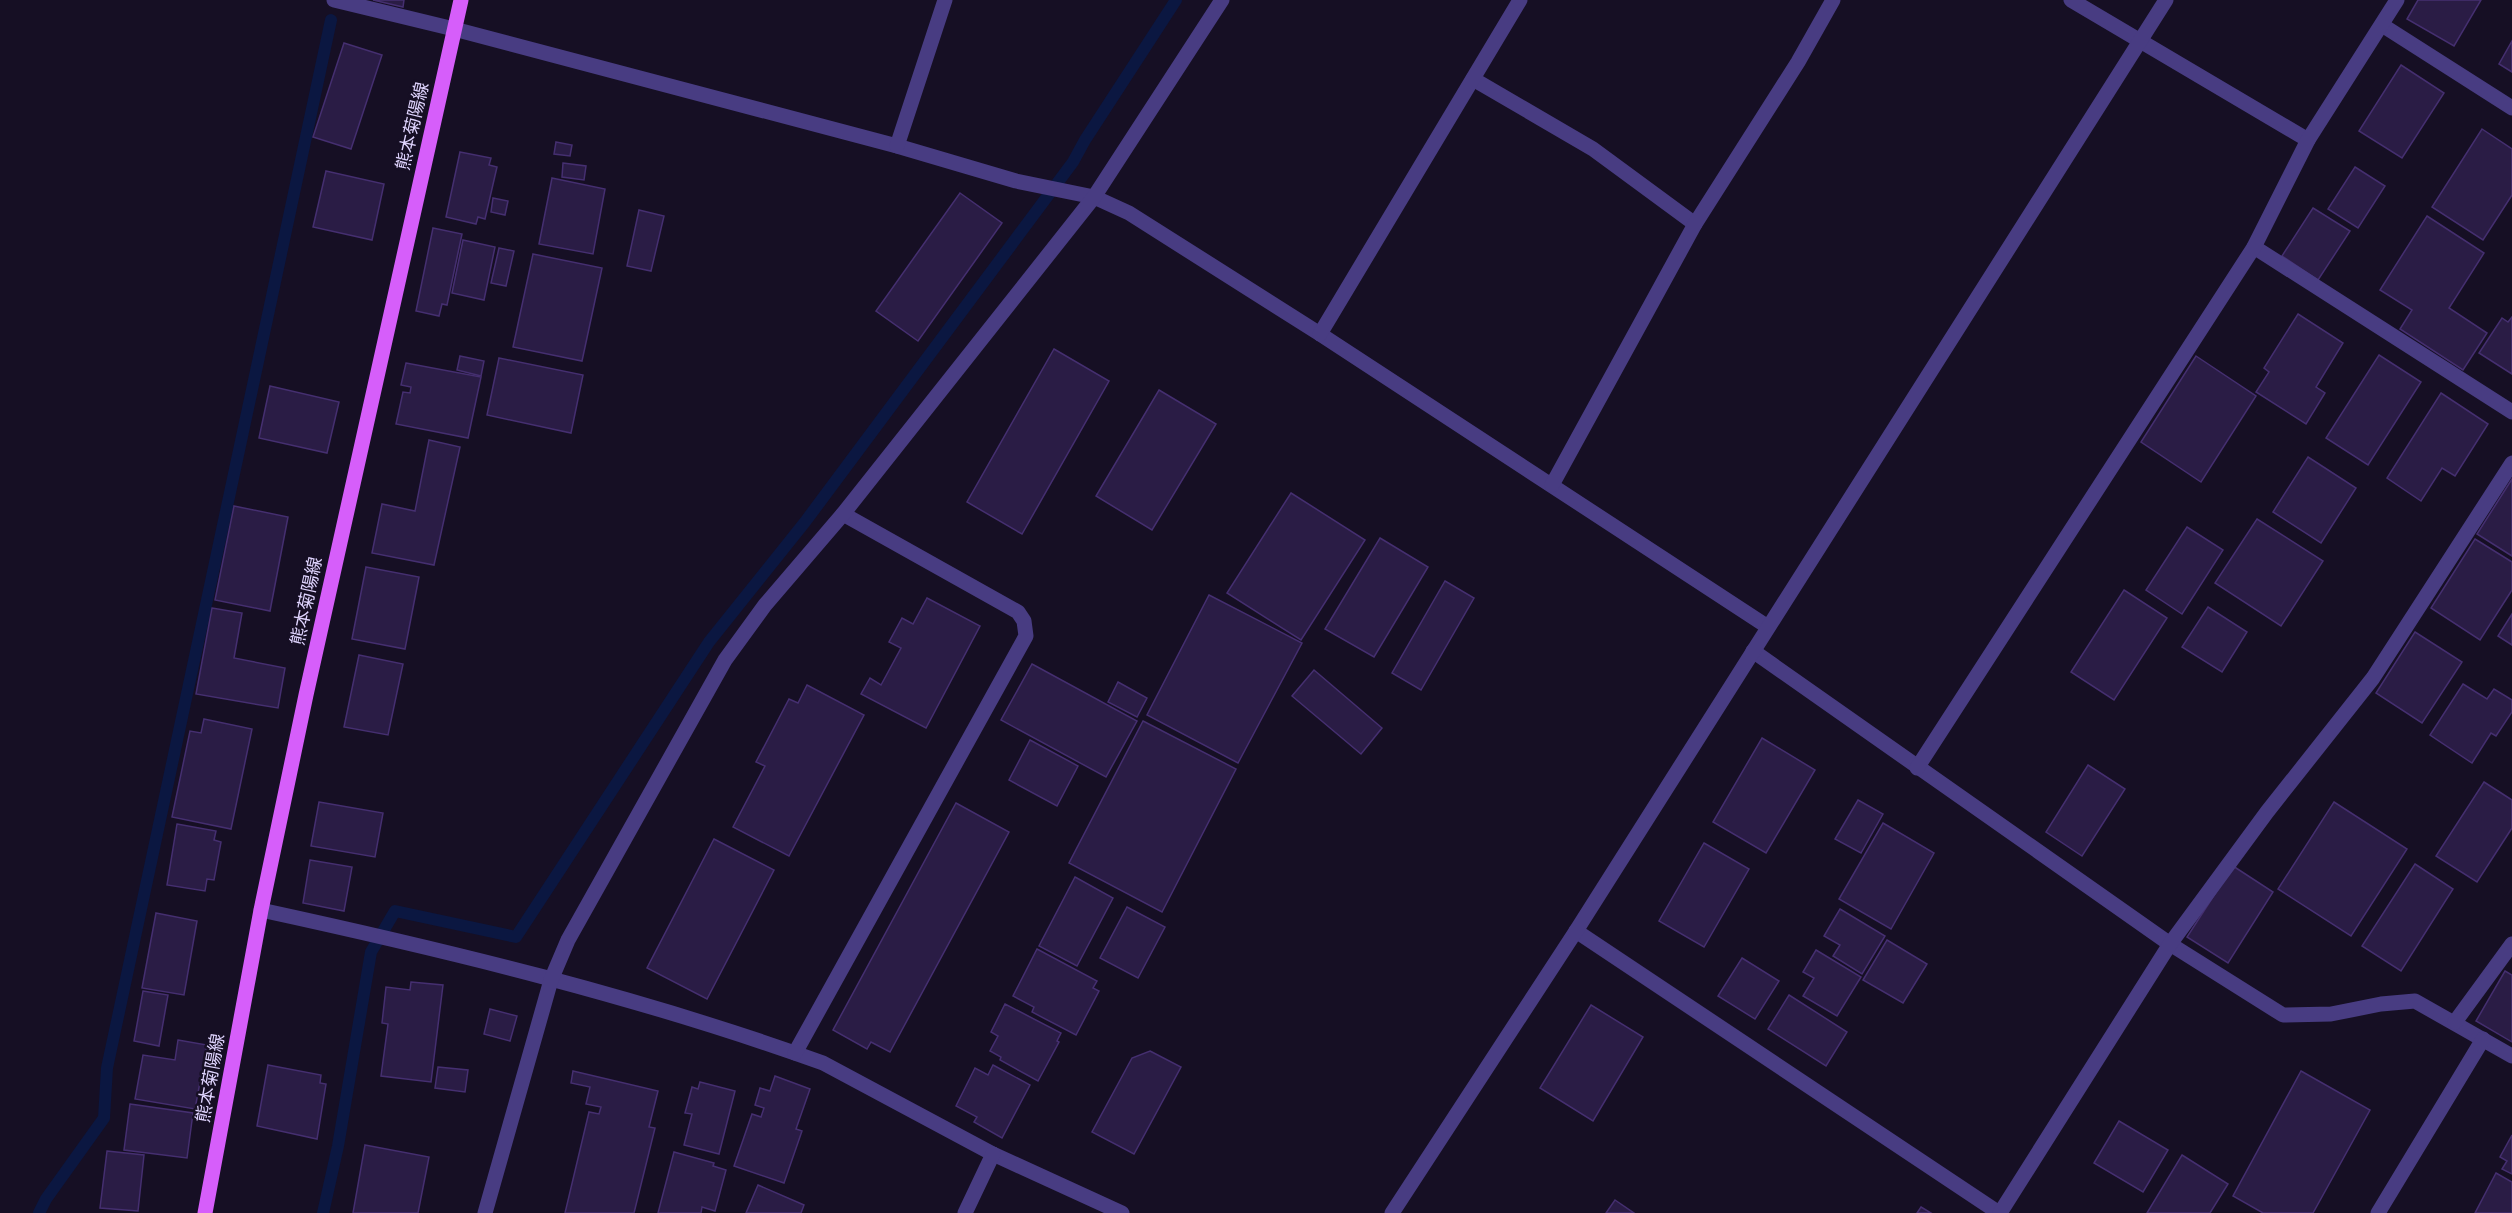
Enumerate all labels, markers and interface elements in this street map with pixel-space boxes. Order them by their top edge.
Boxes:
street label: 熊本菊陽線 [389,79,435,173]
street label: 熊本菊陽線 [283,554,329,648]
street label: 熊本菊陽線 [189,1031,231,1125]

